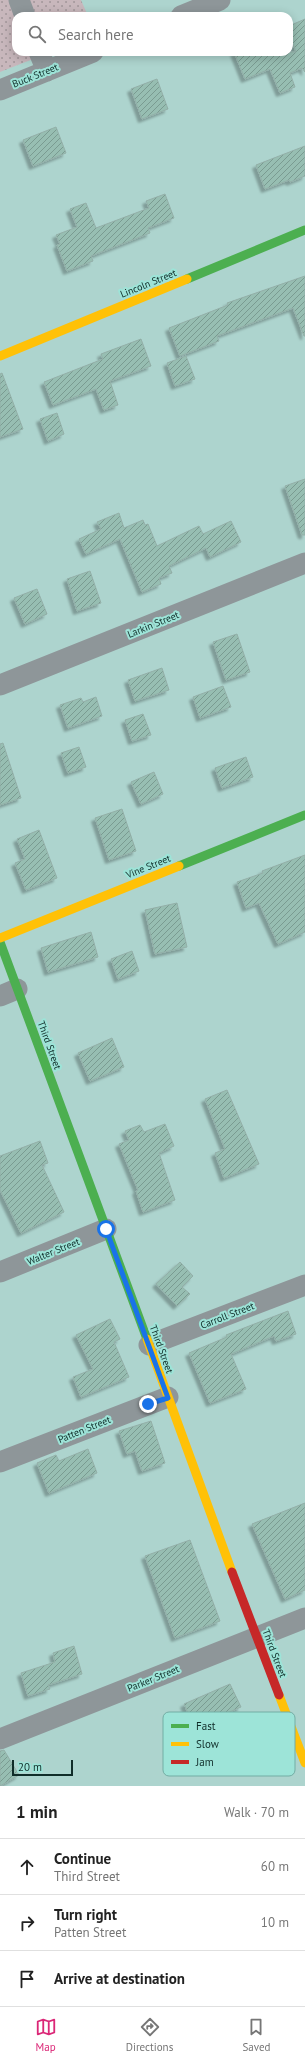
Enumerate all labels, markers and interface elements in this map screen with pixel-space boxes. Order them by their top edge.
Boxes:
search box [12,12,293,56]
icon: search [26,23,48,45]
text: Search here [58,25,134,44]
street label: Buck Street [10,60,61,91]
street label: Lincoln Street [118,266,179,301]
street label: Larkin Street [125,608,181,641]
street label: Vine Street [123,851,173,882]
street label: Third Street [35,1019,65,1072]
route start [97,1220,115,1238]
street label: Walter Street [25,1235,82,1268]
street label: Carroll Street [198,1299,257,1332]
street label: Third Street [147,1323,177,1376]
route end [139,1395,157,1413]
street label: Patten Street [56,1413,113,1446]
street label: Third Street [259,1627,290,1680]
street label: Parker Street [125,1662,182,1695]
legend [163,1712,295,1776]
text: Fast [196,1719,216,1733]
text: Slow [196,1737,219,1751]
text: Jam [195,1755,214,1769]
scale bar [12,1758,73,1777]
text: 20 m [18,1760,42,1774]
text: 1 min [16,1801,57,1823]
text: Walk · 70 m [224,1804,289,1821]
text: Continue [54,1849,111,1868]
icon: ahead [16,1856,38,1878]
text: 60 m [261,1858,289,1875]
text: Third Street [54,1868,120,1885]
text: Turn right [54,1905,117,1924]
icon: right [16,1912,38,1934]
text: 10 m [261,1914,289,1931]
text: Patten Street [54,1924,126,1941]
icon: arrive [16,1968,38,1990]
text: Arrive at destination [54,1969,185,1988]
tab: Map [35,2016,57,2054]
tab: Directions [126,2016,173,2054]
tab: Saved [242,2016,270,2054]

